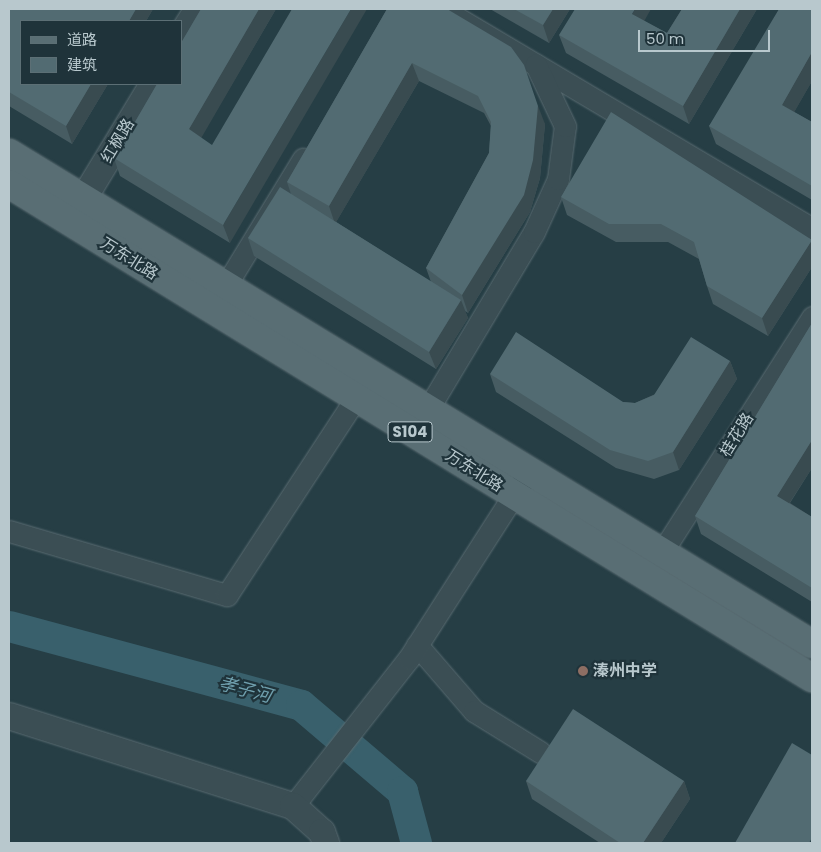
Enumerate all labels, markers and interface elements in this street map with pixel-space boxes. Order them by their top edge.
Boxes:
legend [20,20,182,85]
scale bar [641,20,774,52]
text: 50 m [646,28,684,49]
text: 道路 [67,29,97,50]
text: 建筑 [67,54,97,75]
street label: 红枫路 [97,115,139,167]
street label: 万东北路 [97,234,161,284]
street label: 桂花路 [716,410,758,460]
road number: S104 [388,420,432,444]
street label: 万东北路 [442,446,506,496]
place label: 溱州中学 [593,661,657,681]
marker: 溱州中学 [577,665,589,677]
water label: 孝子河 [216,673,274,707]

